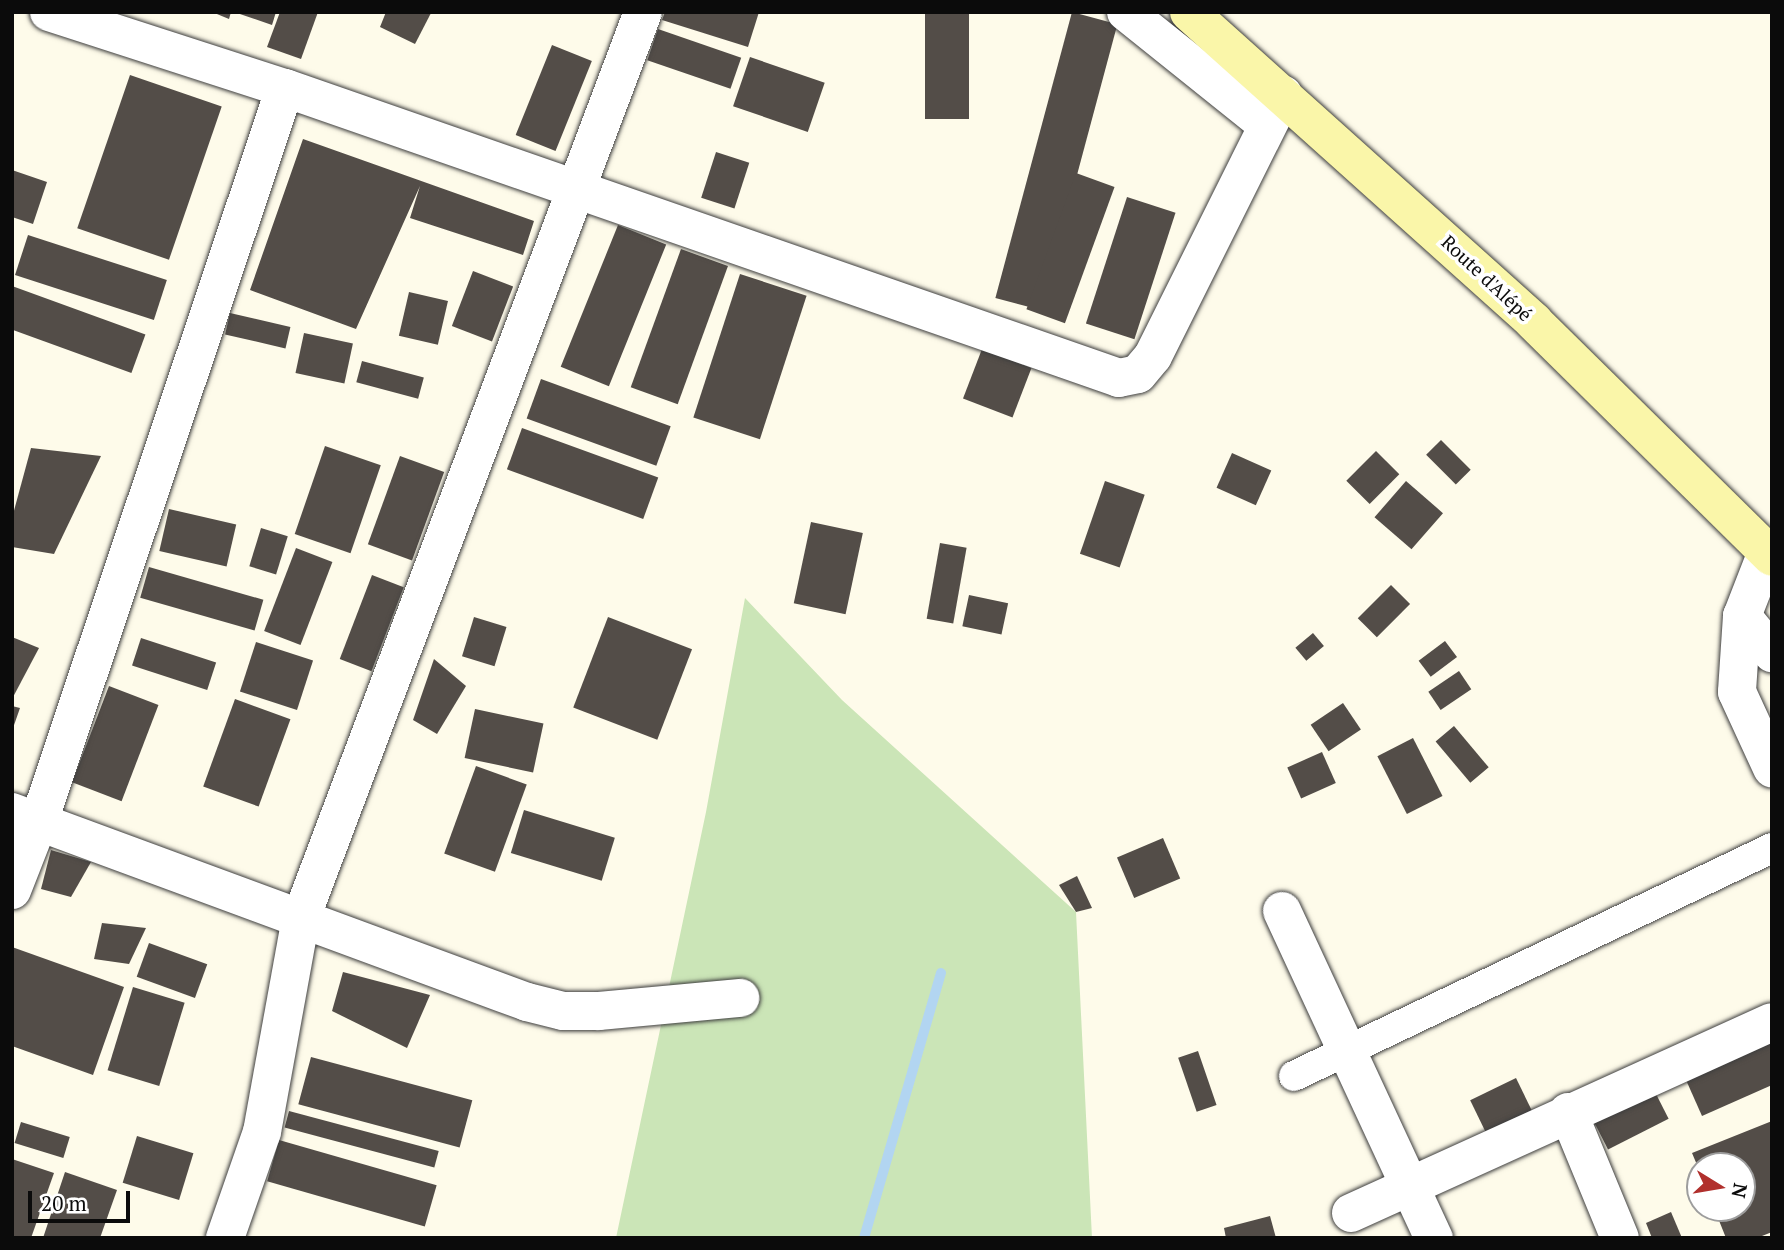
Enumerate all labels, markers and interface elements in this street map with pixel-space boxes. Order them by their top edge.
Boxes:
street label: Route d'Alépé [1437,230,1537,326]
north arrow [1686,1152,1756,1222]
scale bar [32,1176,133,1220]
text: N [1726,1181,1754,1200]
text: 20 m [41,1189,87,1217]

